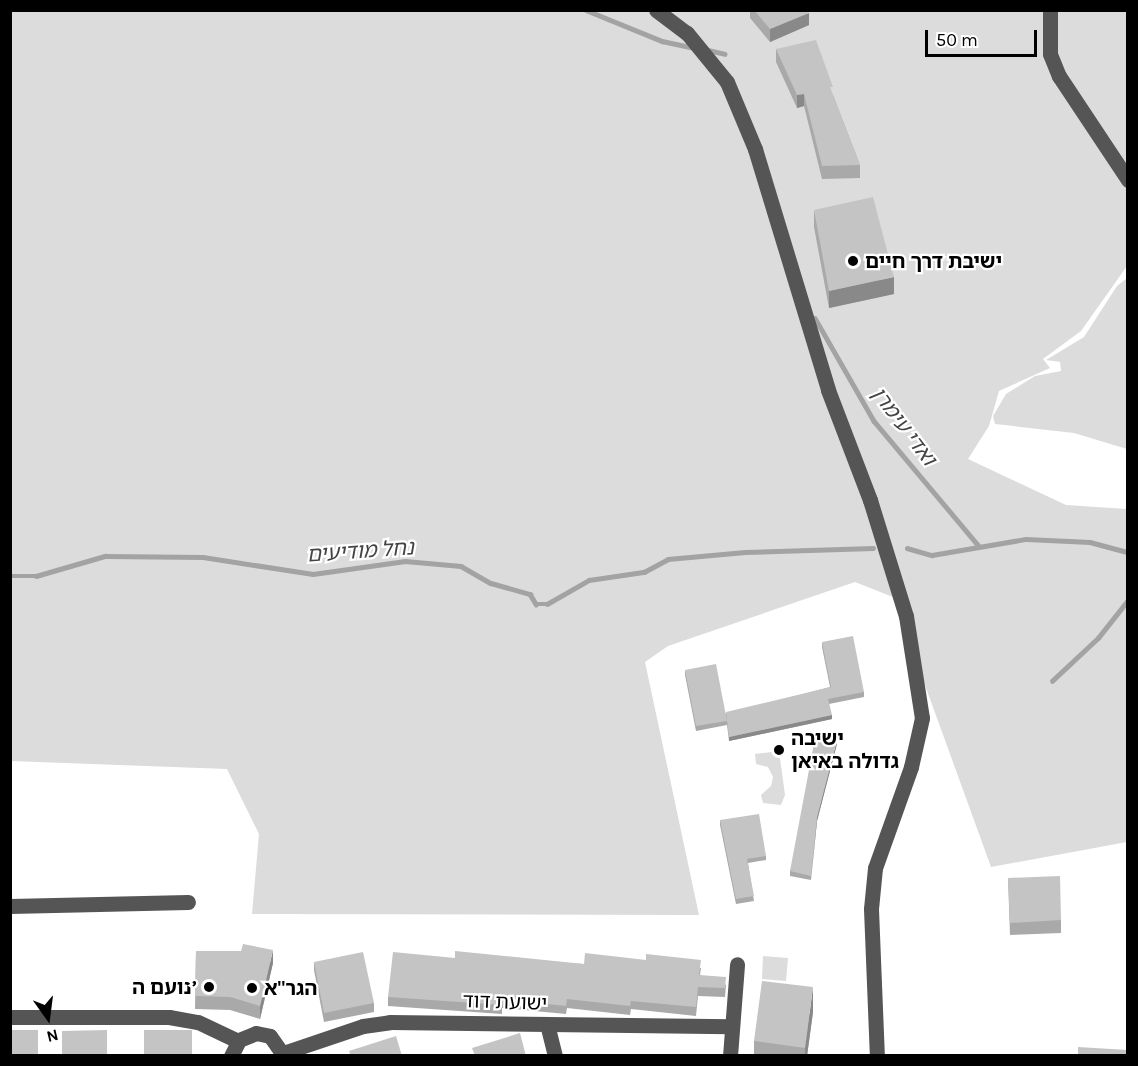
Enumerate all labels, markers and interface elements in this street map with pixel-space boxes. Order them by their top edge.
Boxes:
scale bar [928,18,1040,56]
text: 50 m [936,29,978,51]
place label: ישיבת דרך חיים [865,249,1002,273]
marker: ישיבת דרך חיים [846,254,860,268]
water label: ואדי עימרן [866,382,942,470]
water label: נחל מודיעים [306,535,414,567]
place label: ישיבה גדולה באיאן [791,726,899,773]
marker: ישיבה גדולה באיאן [772,743,786,757]
place label: נועם ה’ [132,975,197,999]
place label: הגר"א [264,976,317,1000]
marker: נועם ה’ [202,980,216,994]
marker: הגר"א [245,981,259,995]
north arrow [18,988,78,1048]
street label: ישועת דוד [462,989,548,1015]
text: N [45,1025,60,1047]

